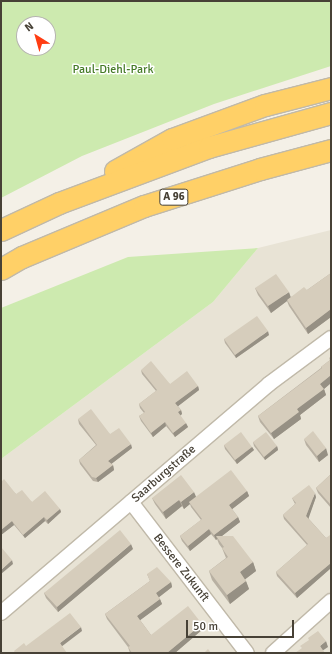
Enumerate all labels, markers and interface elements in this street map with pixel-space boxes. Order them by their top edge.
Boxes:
north arrow [16,16,56,56]
text: N [22,19,36,34]
park label: Paul-Diehl-Park [72,63,154,77]
road number: A 96 [159,188,189,206]
street label: Saarburgstraße [129,442,199,506]
street label: Bessere Zukunft [150,531,212,605]
scale bar [188,612,296,638]
text: 50 m [193,619,218,634]

